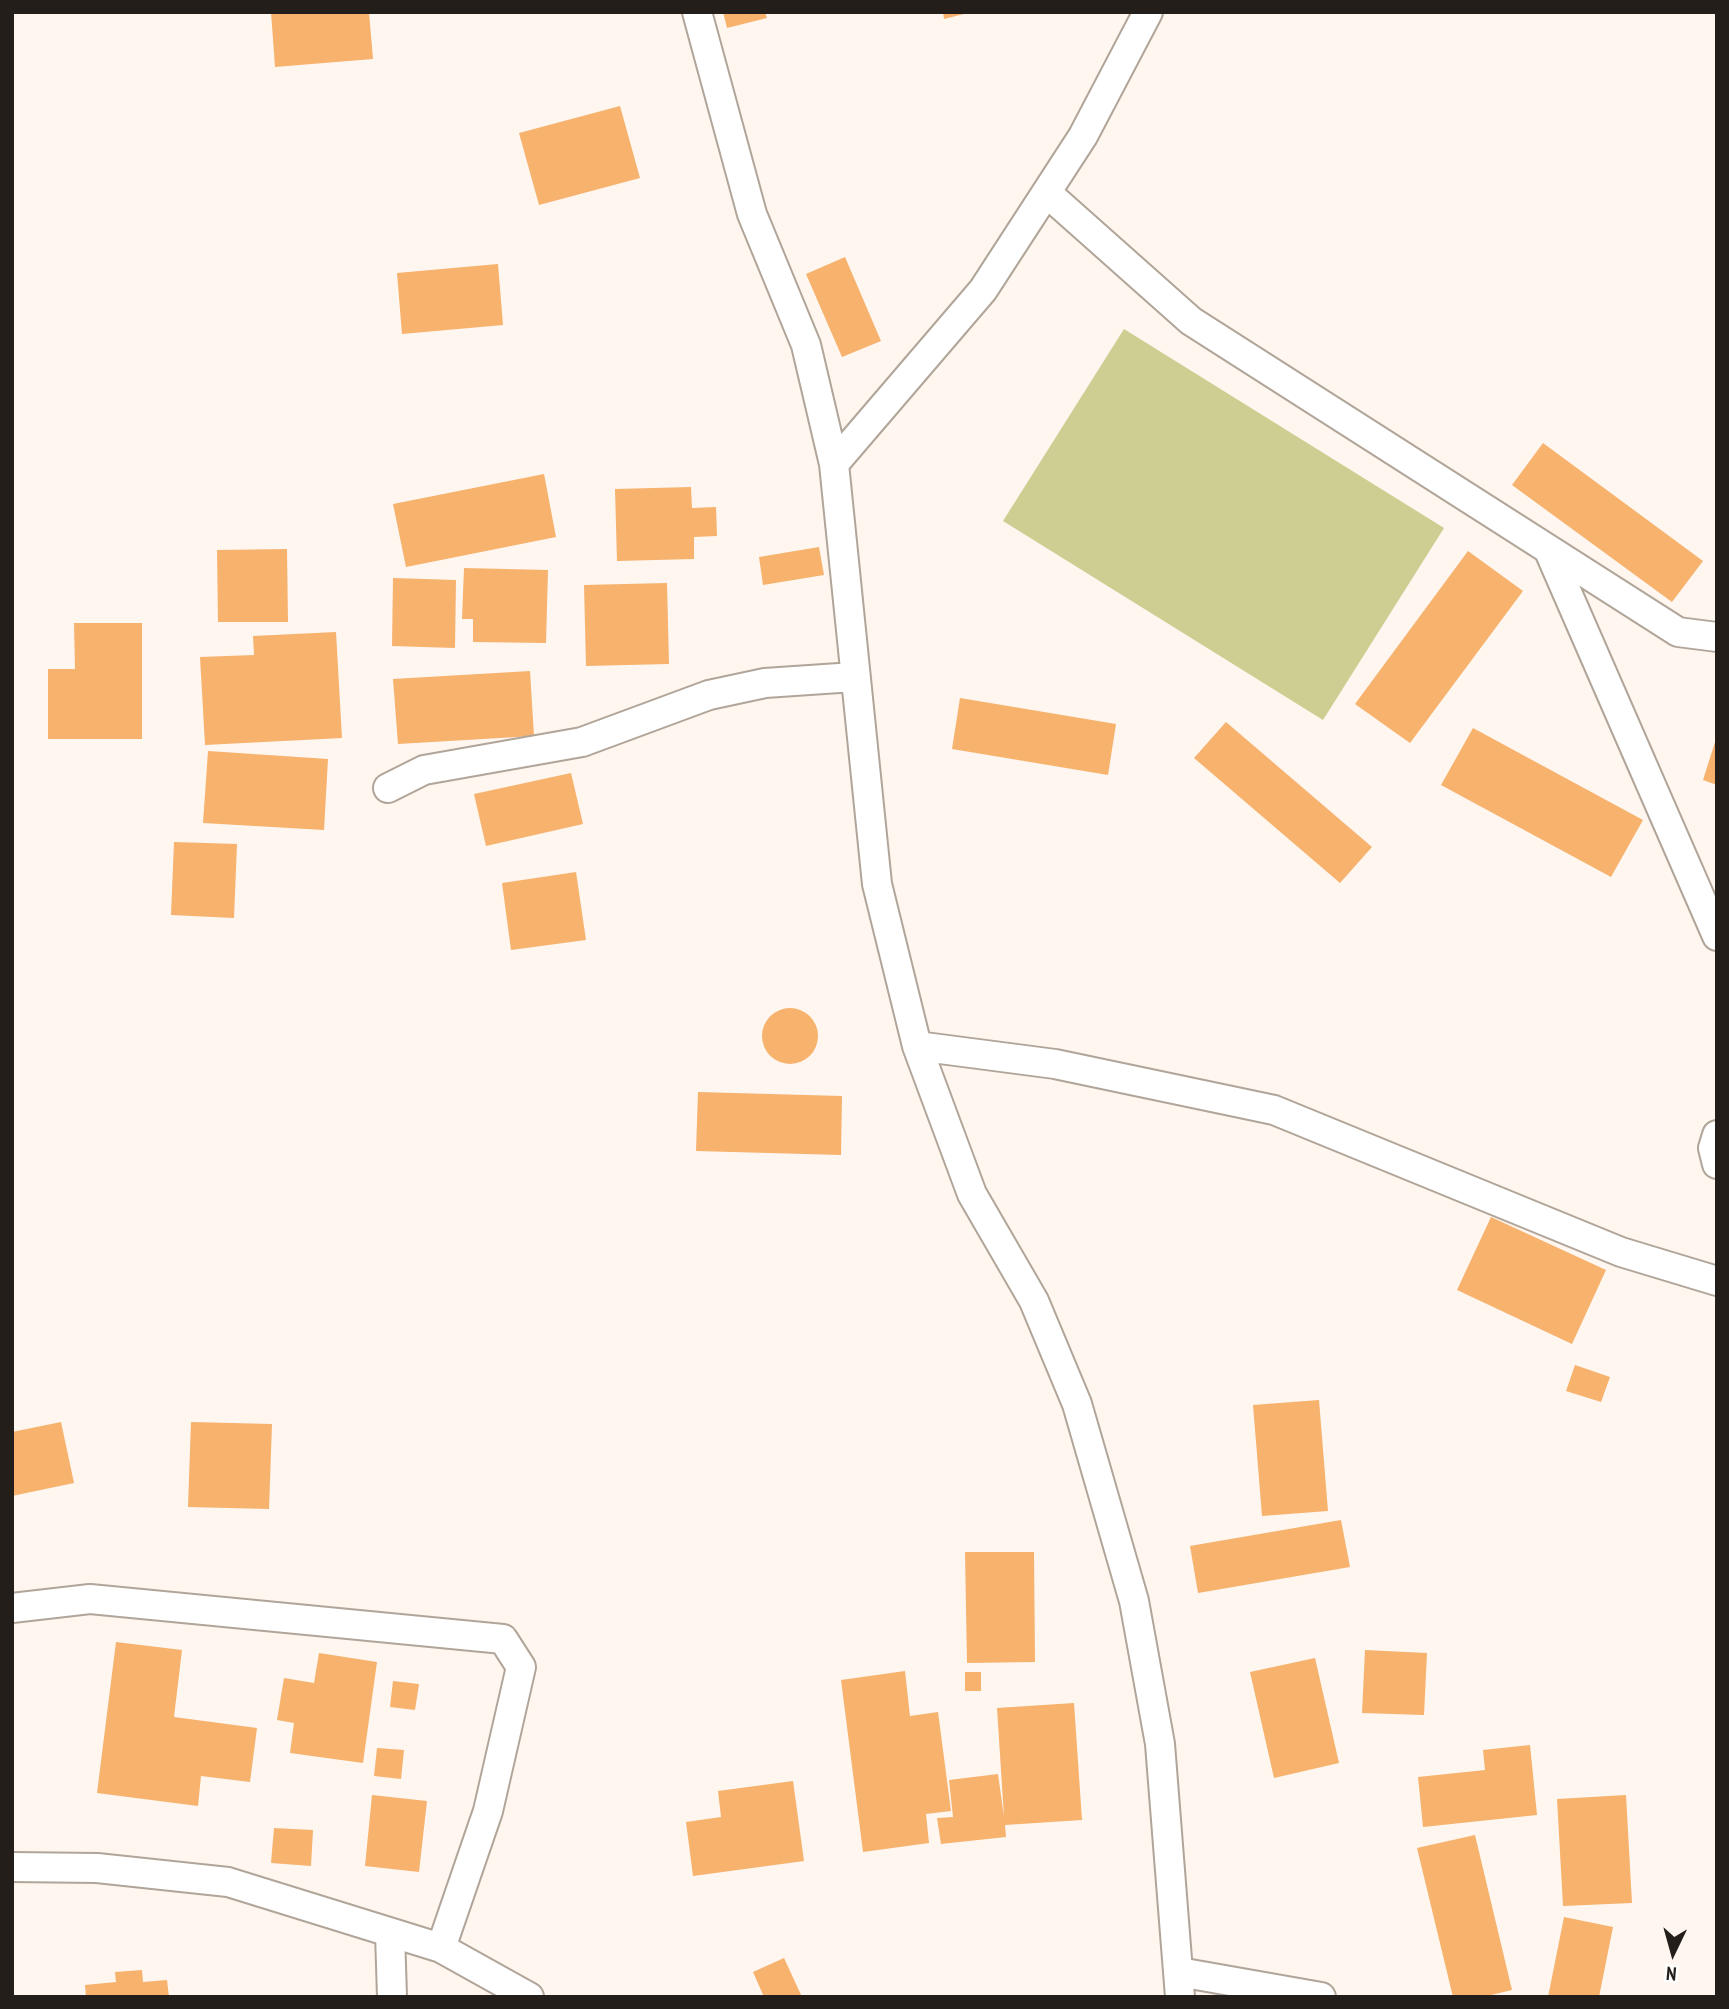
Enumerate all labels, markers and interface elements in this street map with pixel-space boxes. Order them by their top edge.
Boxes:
north arrow [1638,1918,1708,1988]
text: N [1665,1962,1677,1986]

